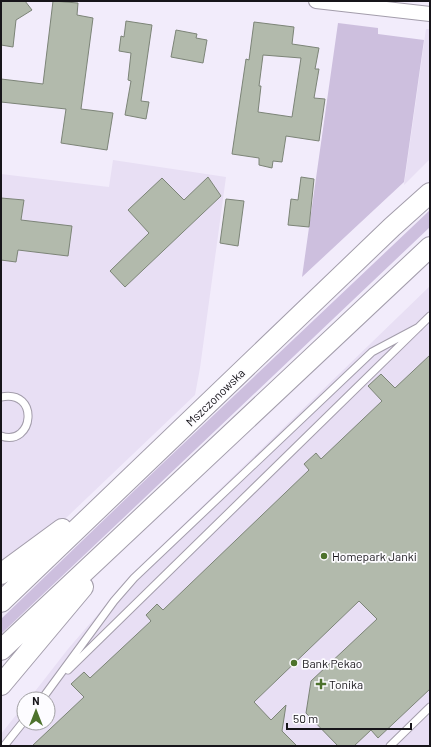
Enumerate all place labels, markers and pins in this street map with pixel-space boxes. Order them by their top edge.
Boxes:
place label: Homepark Janki [332,549,417,563]
marker: Homepark Janki [319,551,329,561]
place label: Bank Pekao [302,656,362,670]
marker: Bank Pekao [289,658,299,668]
place label: Tonika [329,677,363,691]
marker: Tonika [316,679,326,689]

